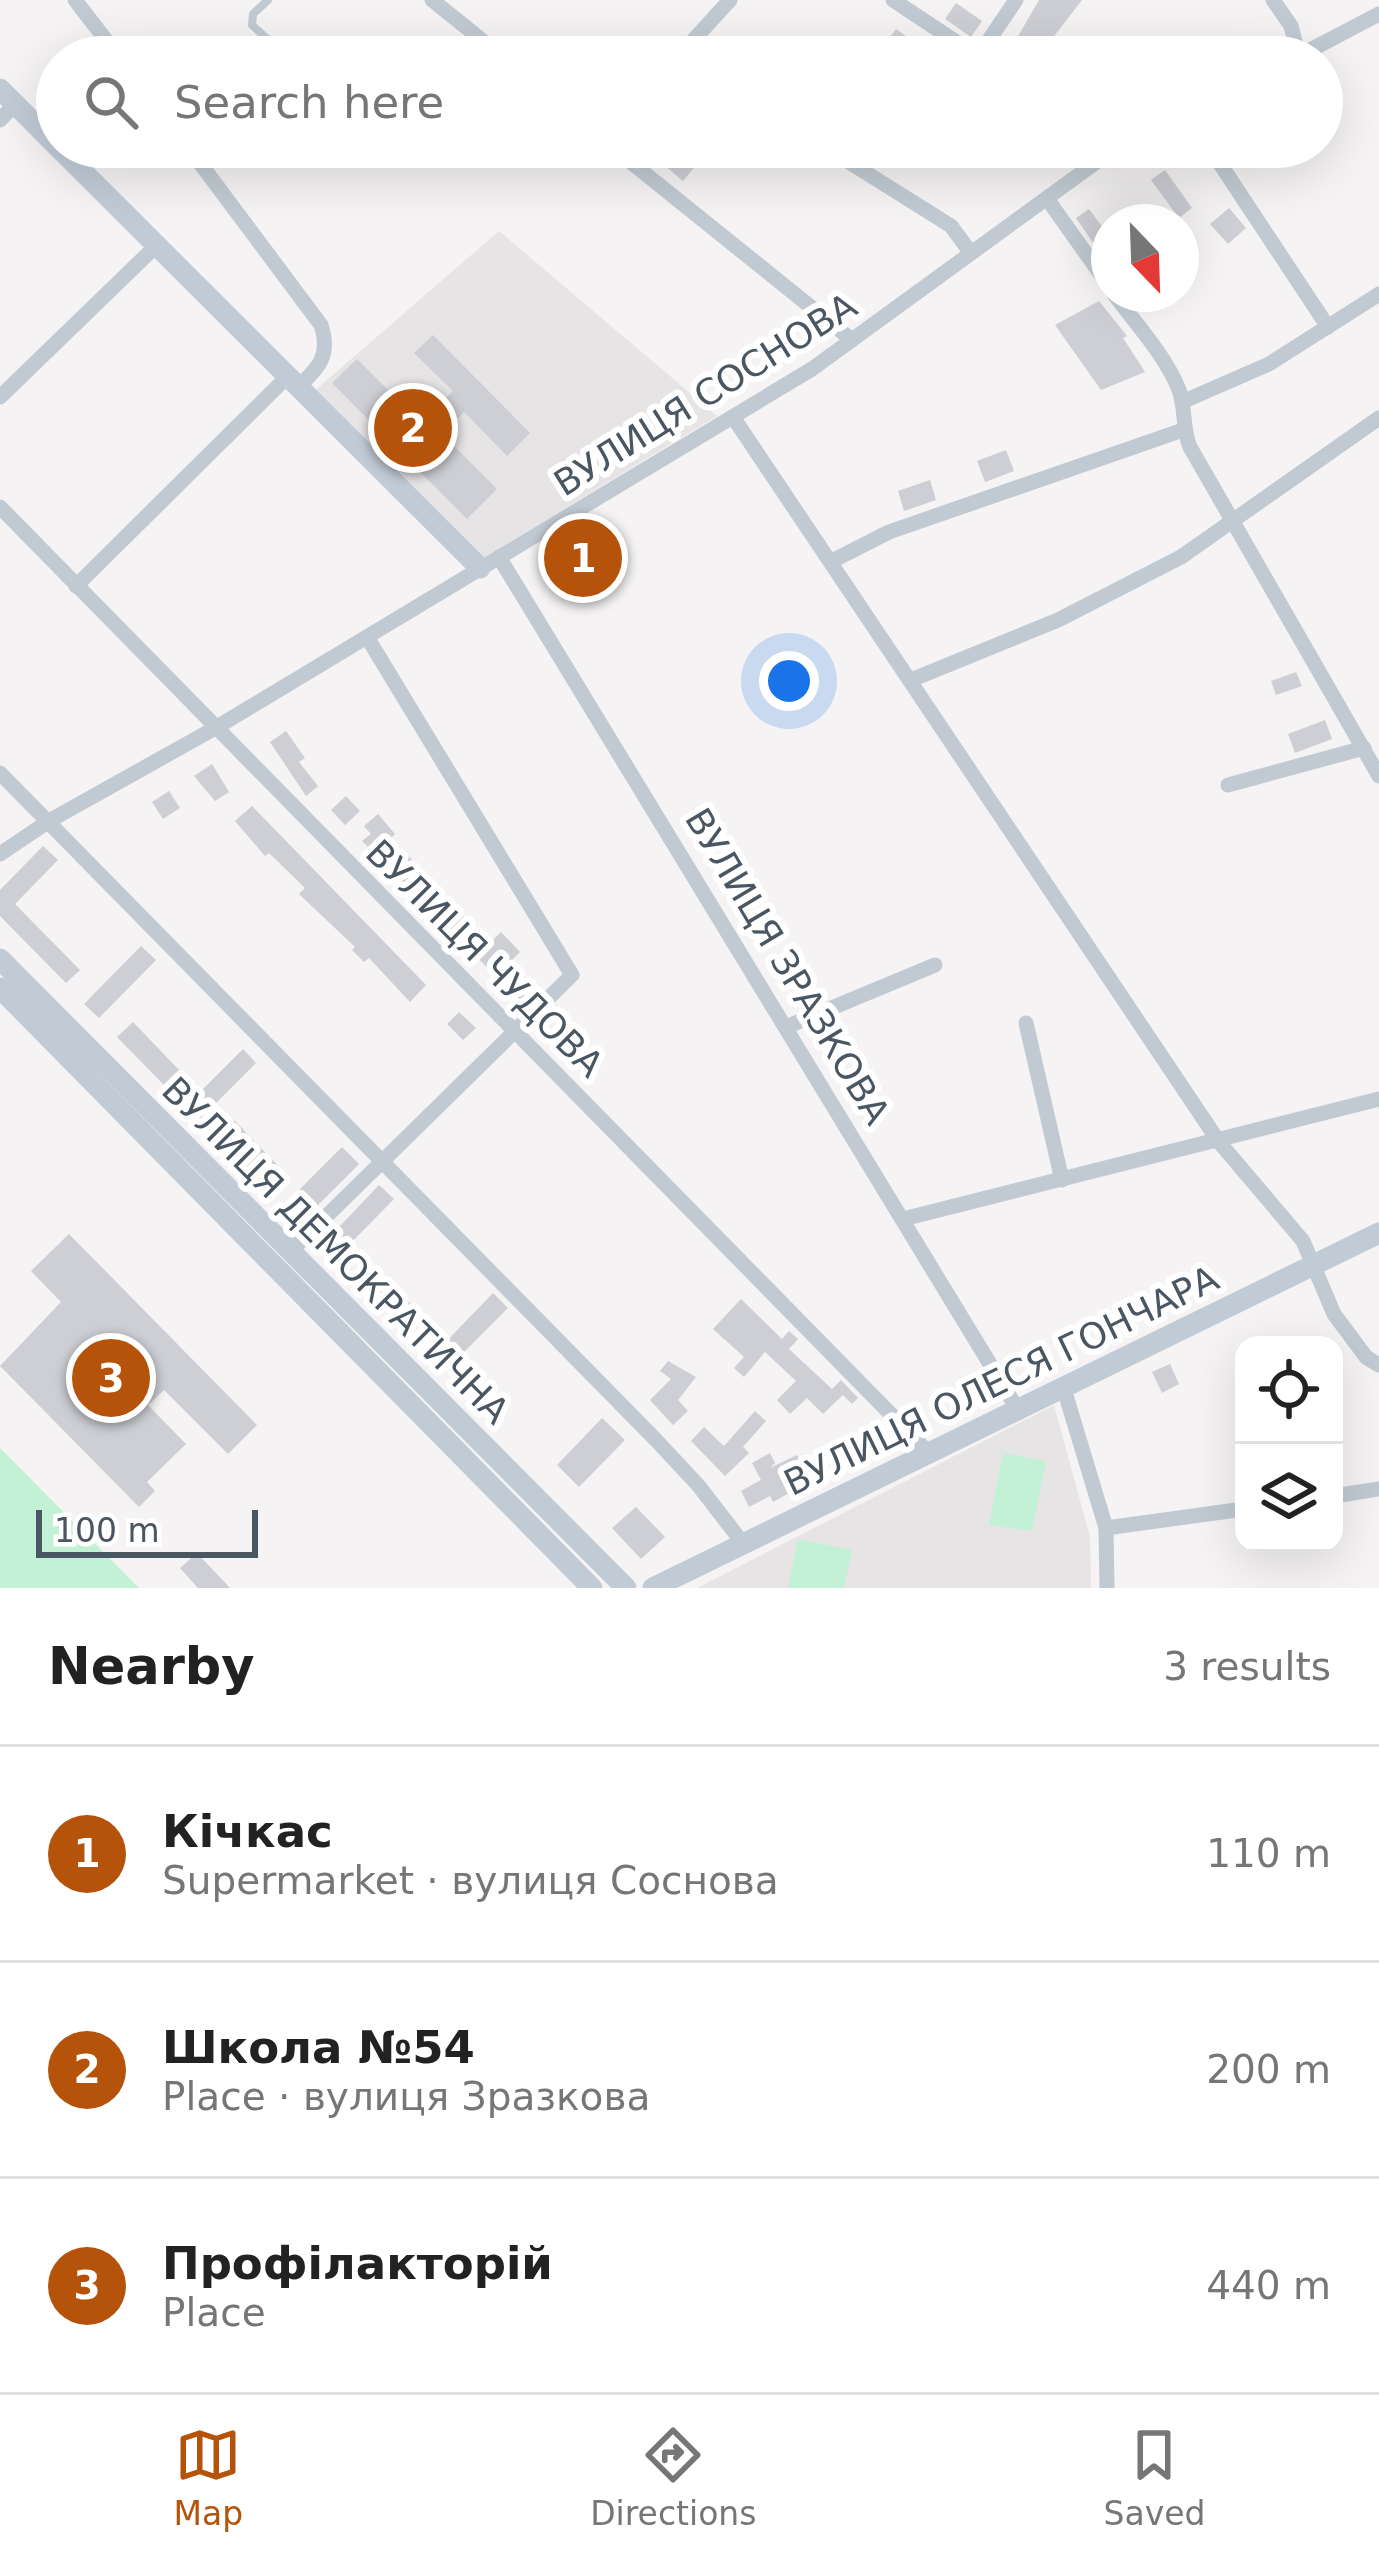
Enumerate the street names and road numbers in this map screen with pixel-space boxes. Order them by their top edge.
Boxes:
street label: ВУЛИЦЯ СОСНОВА [547,285,864,504]
street label: ВУЛИЦЯ ЗРАЗКОВА [677,801,898,1132]
street label: ВУЛИЦЯ ЧУДОВА [358,832,612,1085]
street label: ВУЛИЦЯ ДЕМОКРАТИЧНА [154,1069,517,1432]
street label: ВУЛИЦЯ ОЛЕСЯ ГОНЧАРА [778,1257,1225,1504]

